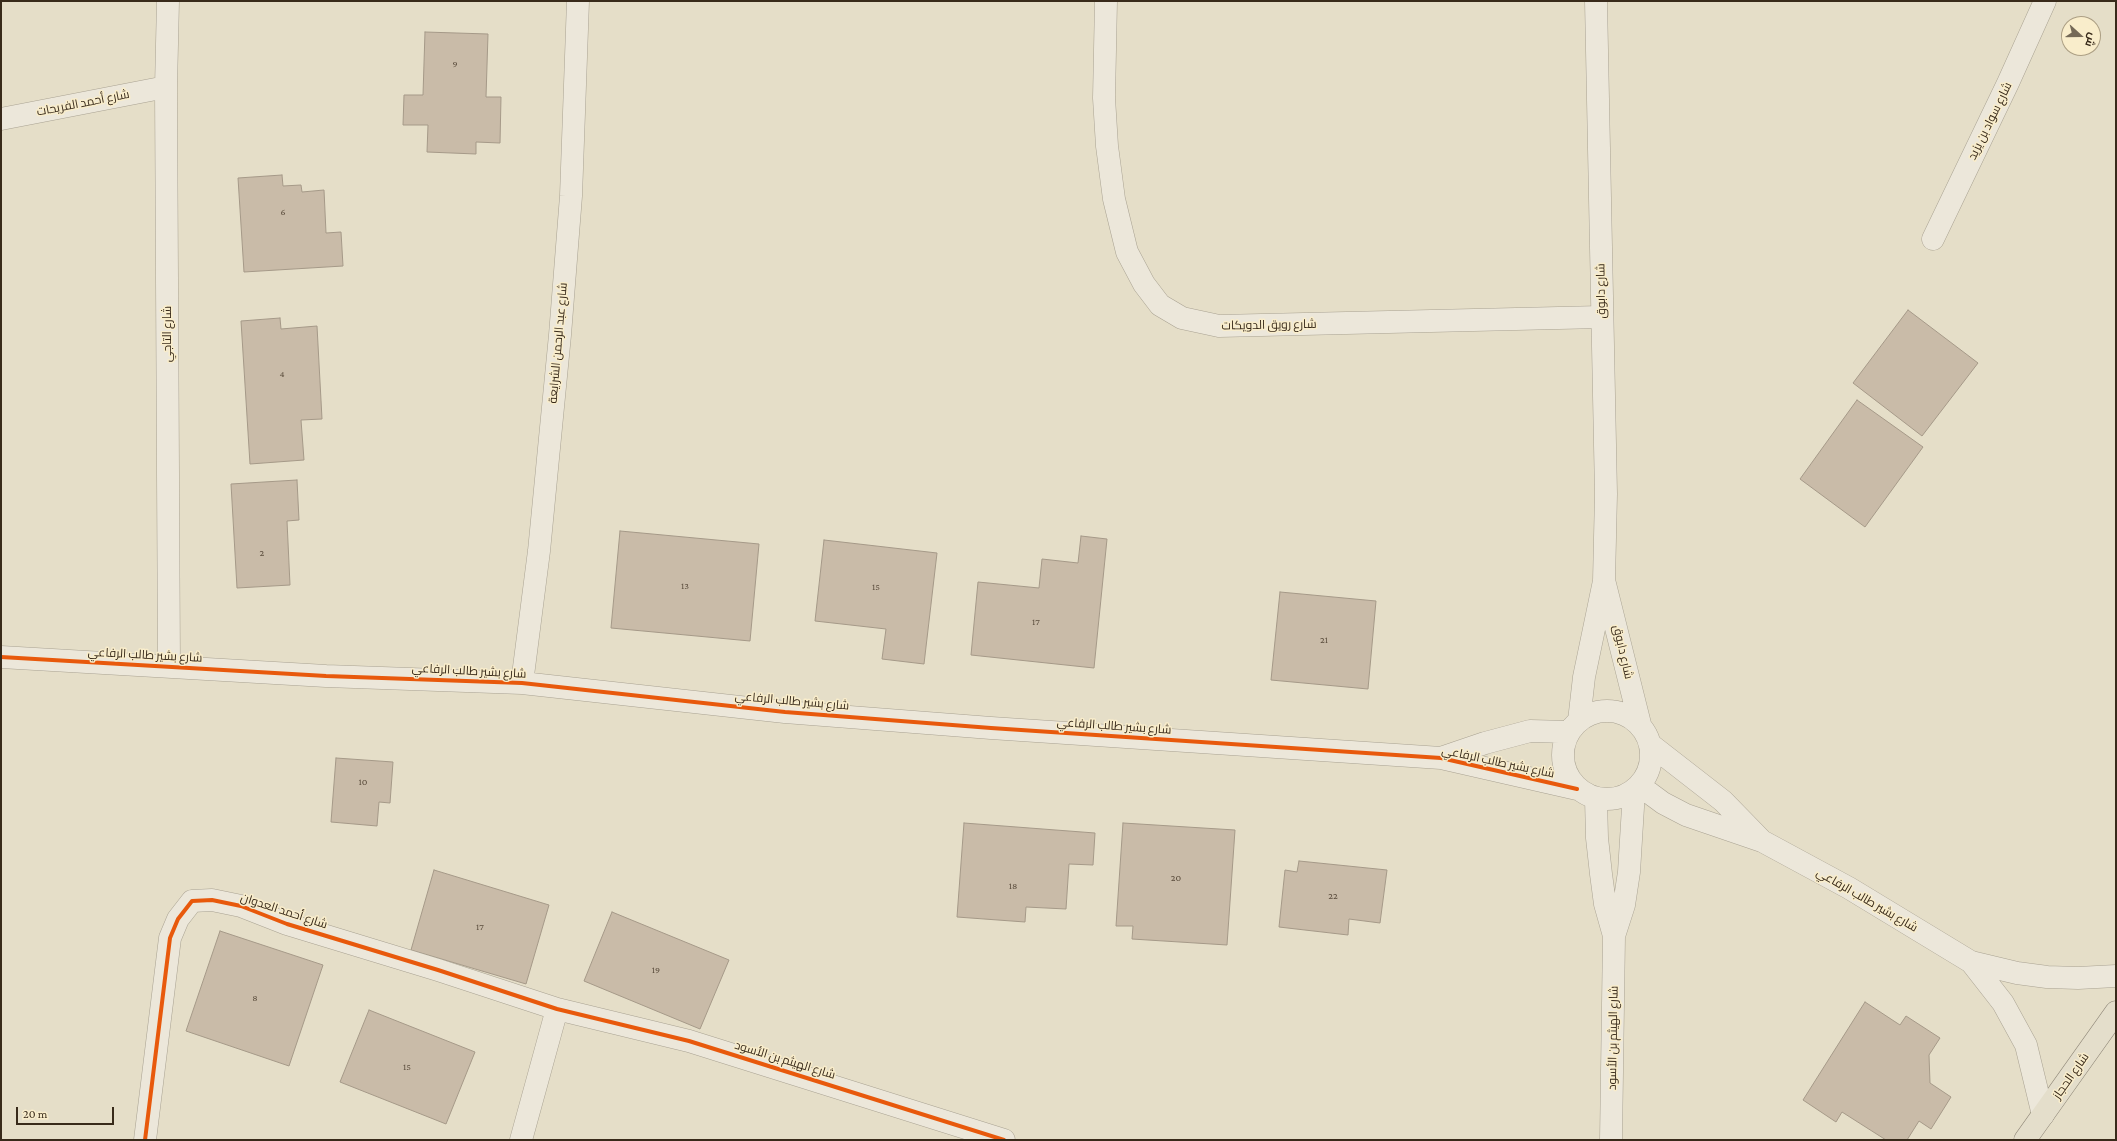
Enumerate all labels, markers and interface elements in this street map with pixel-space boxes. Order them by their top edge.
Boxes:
north arrow [2061,16,2101,56]
text: ش [2083,31,2099,49]
house number: 9 [452,58,458,70]
street label: شارع سواد بن يزيد [1965,80,2015,162]
street label: شارع أحمد الفريحات [35,87,131,119]
house number: 6 [280,206,286,218]
street label: شارع دابوق [1593,263,1609,319]
street label: شارع عبد الرحمن الشرايعة [546,282,570,404]
street label: شارع التاجي [160,306,174,362]
street label: شارع رويق الدويكات [1221,317,1317,333]
house number: 4 [279,368,285,380]
house number: 2 [260,547,264,559]
house number: 13 [681,580,689,592]
house number: 15 [872,581,880,593]
house number: 17 [1032,616,1040,628]
street label: شارع دابوق [1610,624,1636,680]
house number: 21 [1320,634,1328,646]
street label: شارع بشير طالب الرفاعي [87,645,203,665]
street label: شارع بشير طالب الرفاعي [411,661,527,681]
street label: شارع بشير طالب الرفاعي [734,689,850,713]
street label: شارع بشير طالب الرفاعي [1056,715,1172,737]
street label: شارع بشير طالب الرفاعي [1440,743,1556,781]
house number: 10 [359,776,367,788]
street label: شارع بشير طالب الرفاعي [1814,865,1920,935]
house number: 20 [1171,872,1181,884]
house number: 18 [1009,880,1017,892]
street label: شارع أحمد العدوان [239,890,329,932]
house number: 22 [1328,890,1338,902]
house number: 17 [476,921,484,933]
house number: 19 [652,964,660,976]
street label: شارع الهيثم بن الأسود [1605,986,1621,1090]
house number: 8 [252,992,258,1004]
street label: شارع الهيثم بن الأسود [733,1038,837,1082]
street label: شارع الحجاز [2050,1050,2092,1102]
house number: 15 [403,1061,411,1073]
scale bar [18,1099,116,1125]
text: 20 m [23,1107,47,1121]

